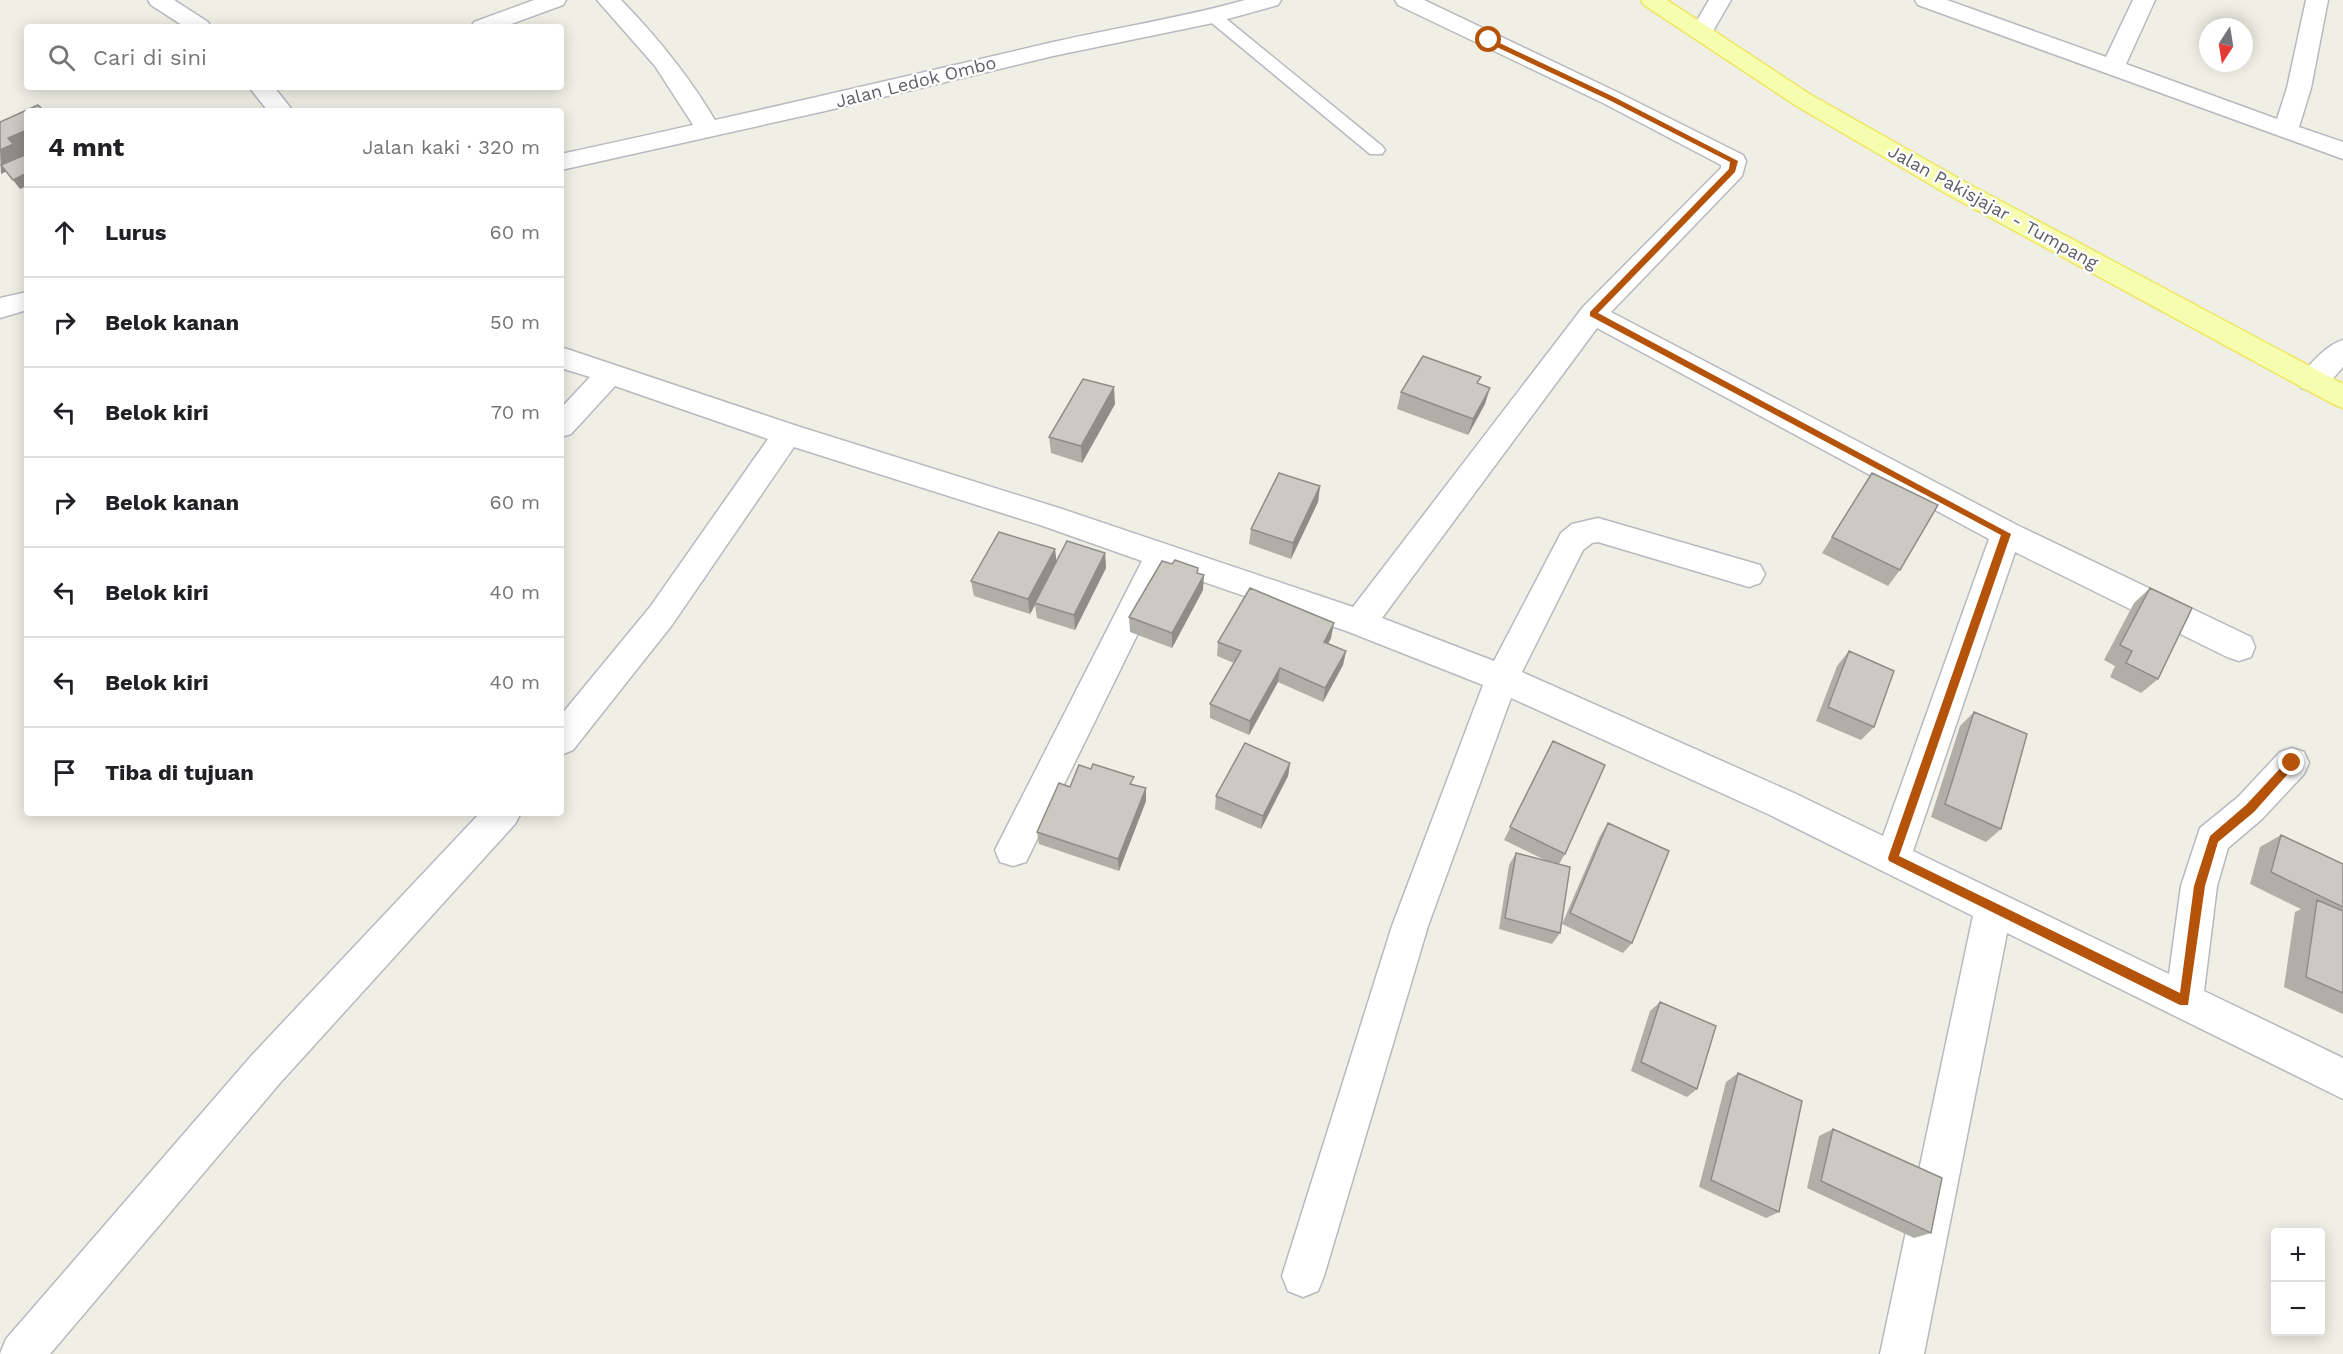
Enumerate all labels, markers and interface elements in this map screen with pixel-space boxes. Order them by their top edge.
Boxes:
north arrow [2199,18,2253,72]
search box [24,24,564,90]
route start [1475,26,1501,52]
icon: search [45,41,78,74]
text: Cari di sini [93,45,207,70]
street label: Jalan Ledok Ombo [834,51,998,112]
text: 4 mnt [48,132,124,162]
text: Jalan kaki · 320 m [362,135,540,159]
street label: Jalan Pakisjajar - Tumpang [1885,140,2102,273]
icon: ahead [48,216,81,249]
text: Lurus [105,220,167,245]
text: 60 m [490,220,540,244]
icon: right [48,306,81,339]
text: Belok kanan [105,310,239,335]
text: 50 m [490,310,540,334]
icon: left [48,396,81,429]
text: Belok kiri [105,400,209,425]
text: 70 m [491,400,540,424]
icon: right [48,486,81,519]
text: Belok kanan [105,490,239,515]
text: 60 m [490,490,540,514]
icon: left [48,576,81,609]
text: Belok kiri [105,580,209,605]
text: 40 m [489,580,540,604]
icon: left [48,666,81,699]
text: Belok kiri [105,670,209,695]
text: 40 m [489,670,540,694]
route end [2278,749,2304,775]
icon: arrive [48,756,81,789]
text: Tiba di tujuan [105,760,254,785]
map controls [2271,1228,2325,1336]
button: + [2271,1228,2325,1282]
button: − [2271,1282,2325,1336]

